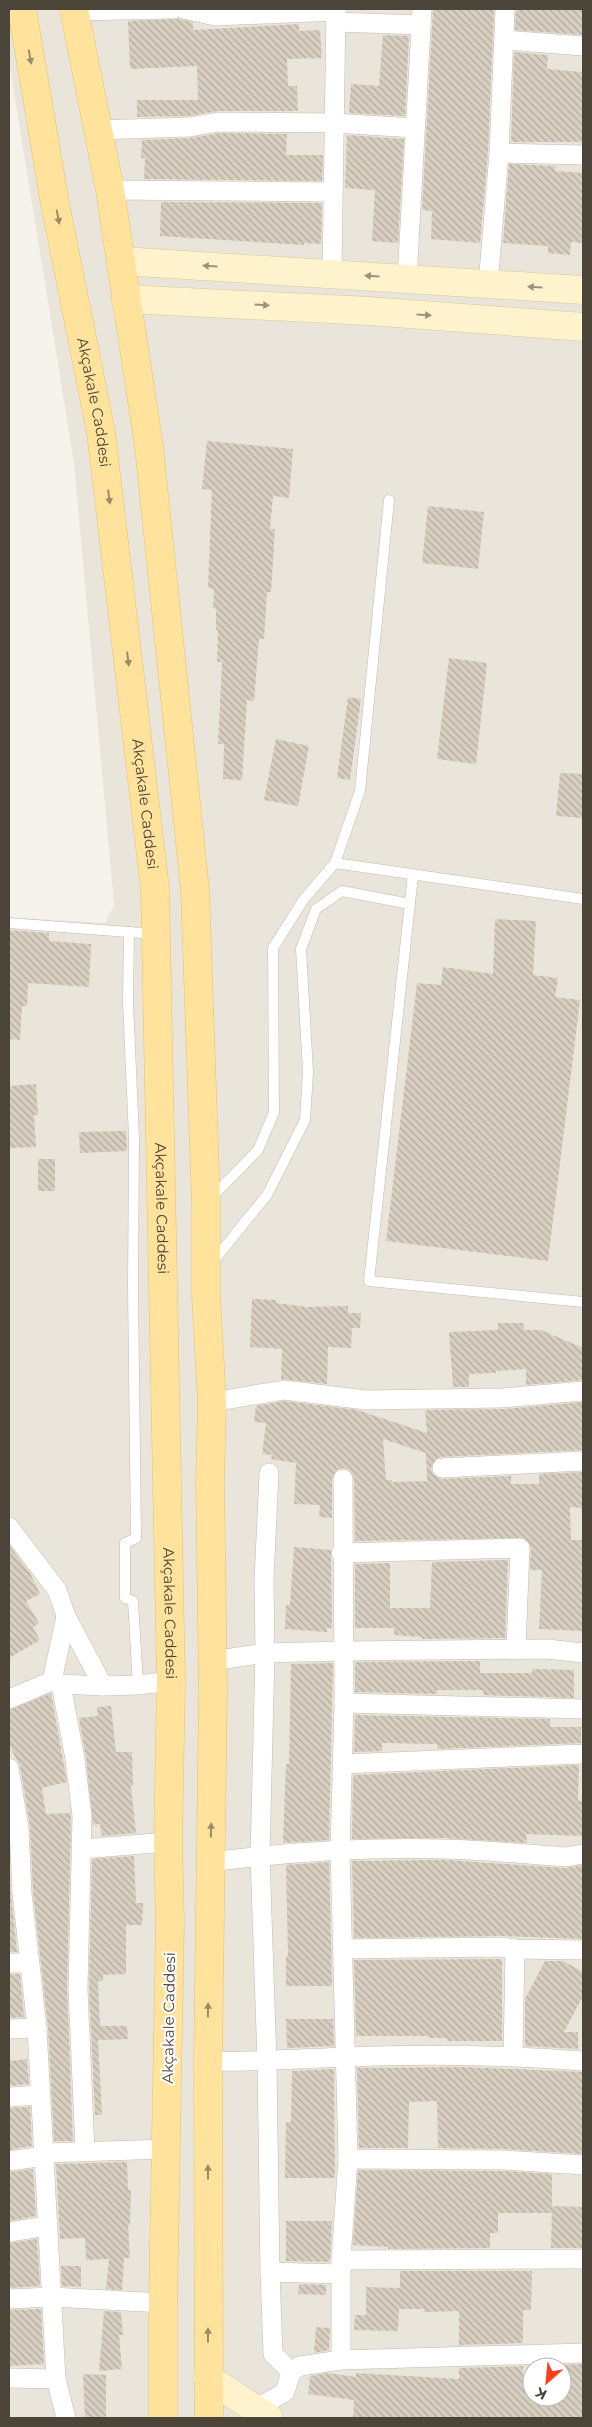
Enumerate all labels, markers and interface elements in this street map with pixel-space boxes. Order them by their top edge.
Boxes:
one-way arrow [27,49,35,65]
one-way arrow [54,209,62,224]
one-way arrow [202,262,218,270]
one-way arrow [364,272,380,280]
one-way arrow [526,283,542,291]
one-way arrow [254,302,270,310]
one-way arrow [417,312,433,320]
street label: Akçakale Caddesi [73,336,115,468]
one-way arrow [105,489,113,505]
one-way arrow [124,651,132,667]
street label: Akçakale Caddesi [128,738,163,870]
street label: Akçakale Caddesi [151,1142,173,1274]
street label: Akçakale Caddesi [159,1547,181,1679]
one-way arrow [207,1821,215,1837]
street label: Akçakale Caddesi [158,1952,179,2084]
one-way arrow [204,2001,212,2017]
one-way arrow [204,2164,212,2180]
one-way arrow [204,2326,212,2342]
north arrow [522,2357,572,2407]
text: K [532,2383,550,2404]

